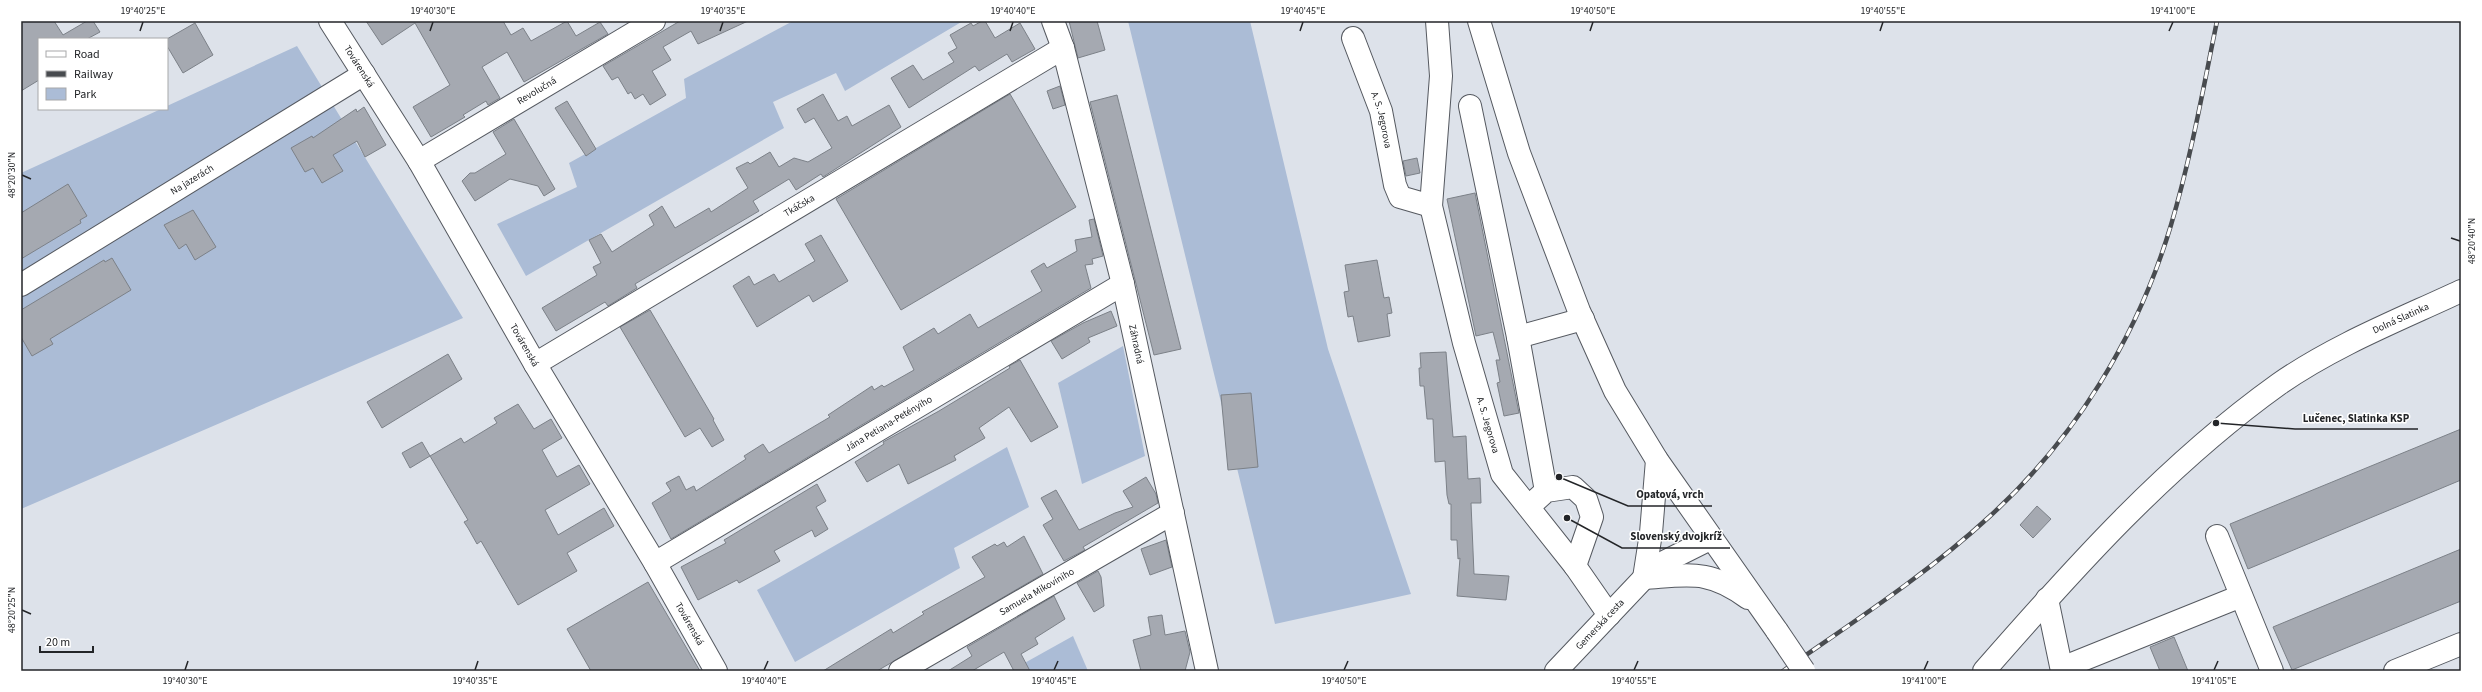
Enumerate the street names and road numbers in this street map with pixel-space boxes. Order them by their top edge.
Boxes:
street label: Továrenská [340,43,378,90]
street label: Revolučná [514,74,559,108]
street label: A. S. Jegorova [1367,90,1395,149]
street label: Na jazerách [168,161,217,198]
street label: Tkáčska [781,191,817,221]
street label: Dolná Slatinka [2370,300,2431,337]
street label: Továrenská [506,321,542,369]
street label: Záhradná [1125,323,1147,365]
street label: Jána Petiana-Petényiho [842,392,935,455]
street label: A. S. Jegorova [1473,395,1503,455]
street label: Samuela Mikovíniho [997,565,1077,619]
street label: Gemerská cesta [1572,596,1628,653]
street label: Továrenská [672,600,707,648]

